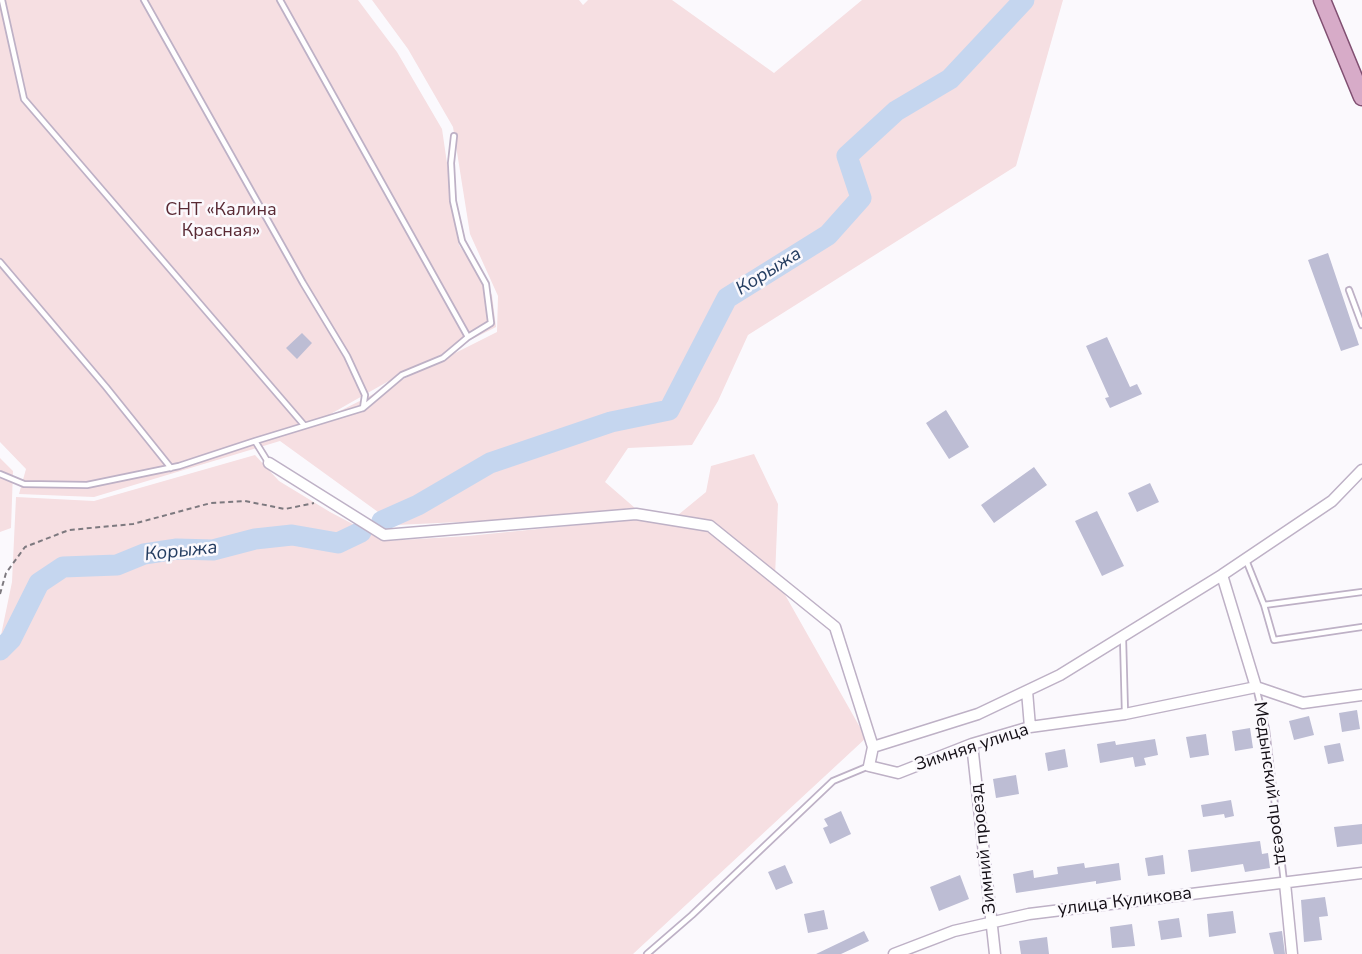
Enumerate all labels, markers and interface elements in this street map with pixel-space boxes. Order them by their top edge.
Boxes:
park label: СНТ «Калина Красная» [165,200,277,242]
water label: Корыжа [732,243,806,301]
water label: Корыжа [143,537,219,567]
street label: Медынский проезд [1248,700,1292,866]
street label: Зимняя улица [912,719,1032,777]
street label: Зимний проезд [966,783,1002,915]
street label: улица Куликова [1057,883,1193,921]

